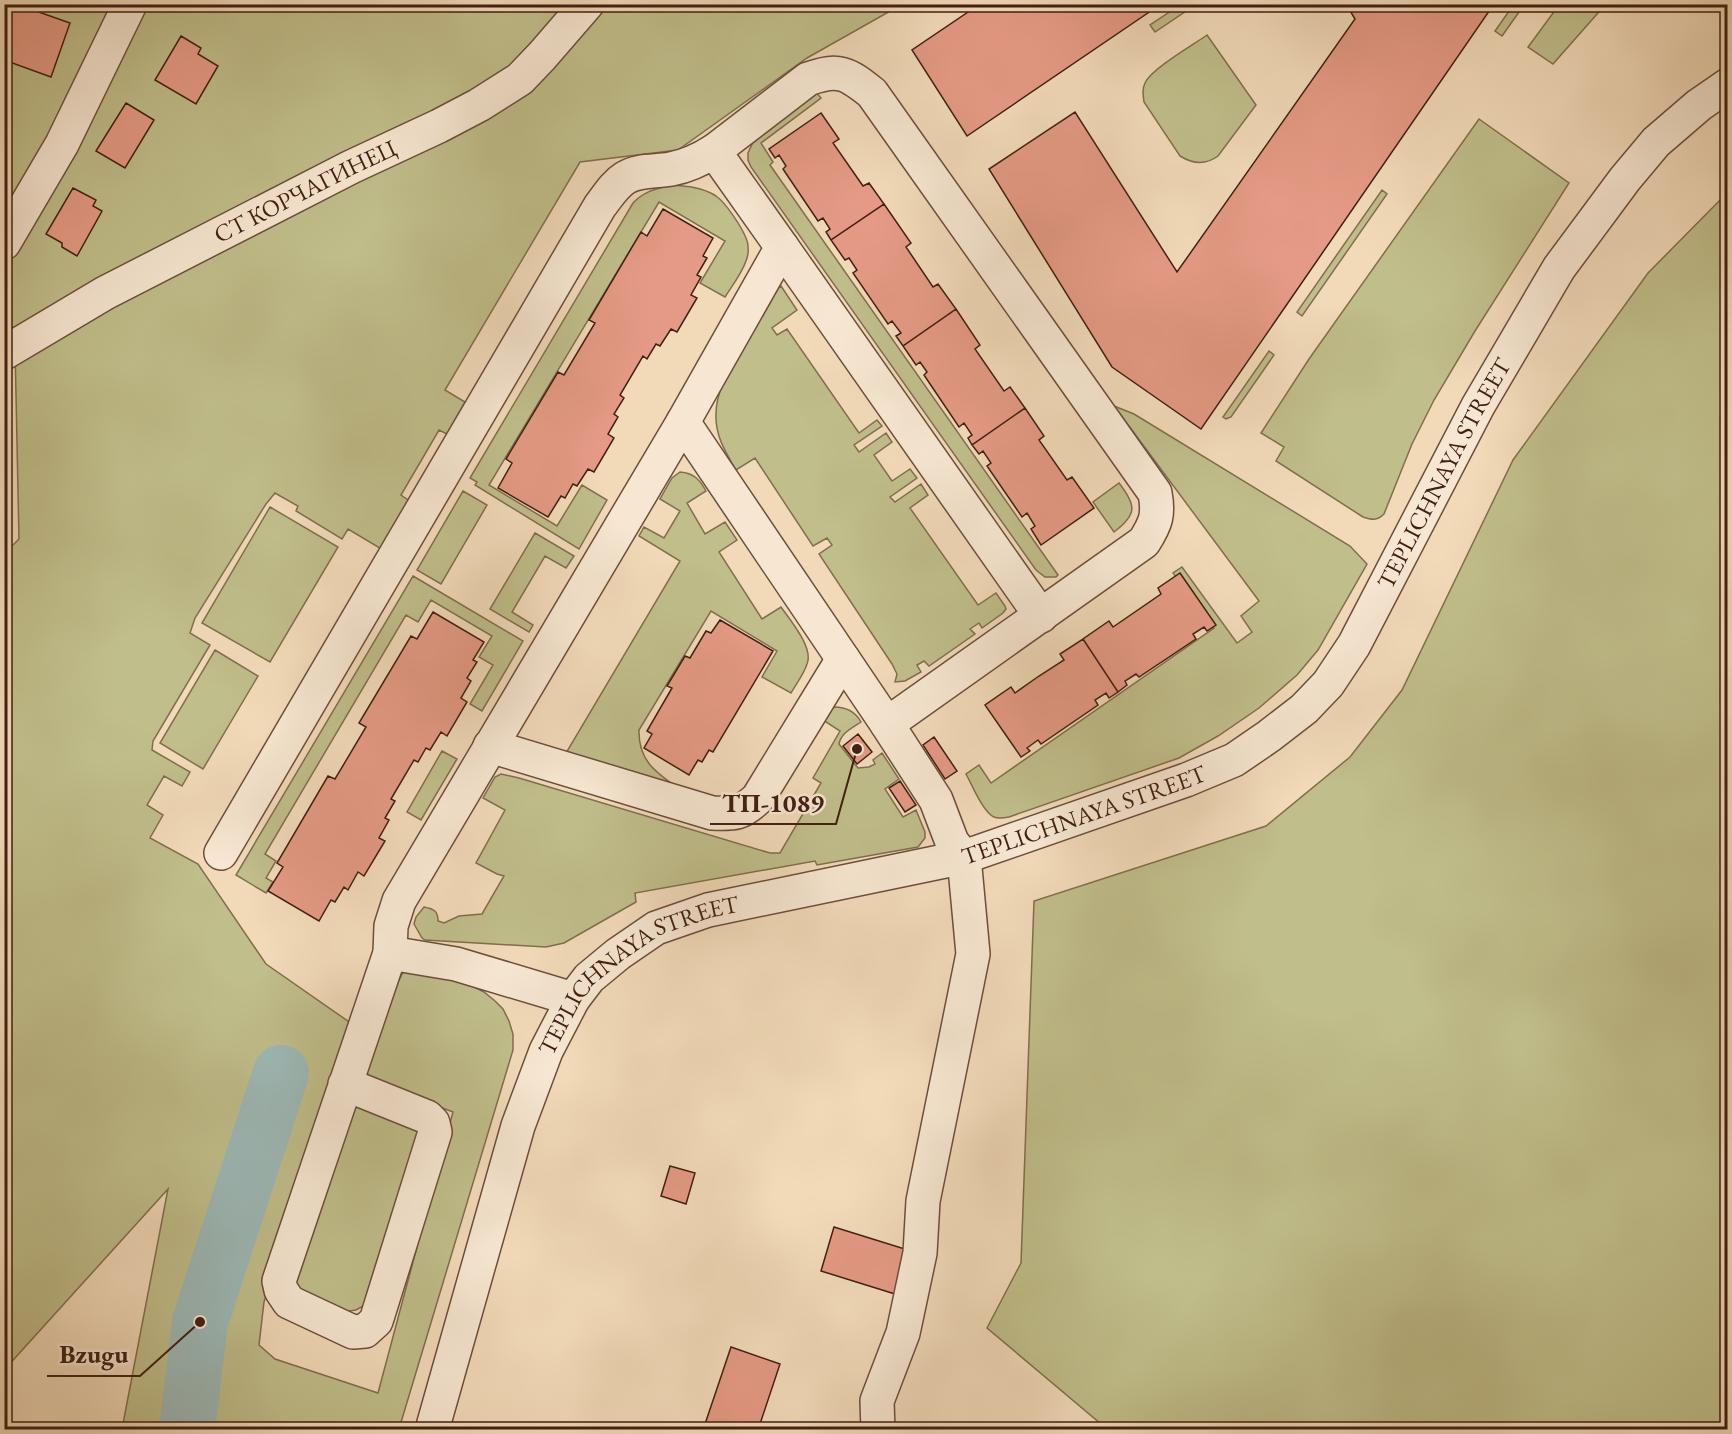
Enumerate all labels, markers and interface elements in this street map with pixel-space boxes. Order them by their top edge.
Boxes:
street label: СТ КОРЧАГИНЕЦ [208,132,402,250]
street label: TEPLICHNAYA STREET [1370,351,1518,594]
street label: TEPLICHNAYA STREET [957,757,1211,872]
callout: ТП-1089 [710,780,836,824]
text: ТП-1089 [722,786,824,820]
street label: TEPLICHNAYA STREET [531,888,742,1060]
callout: Bzugu [47,1332,140,1376]
text: Bzugu [59,1337,129,1371]

